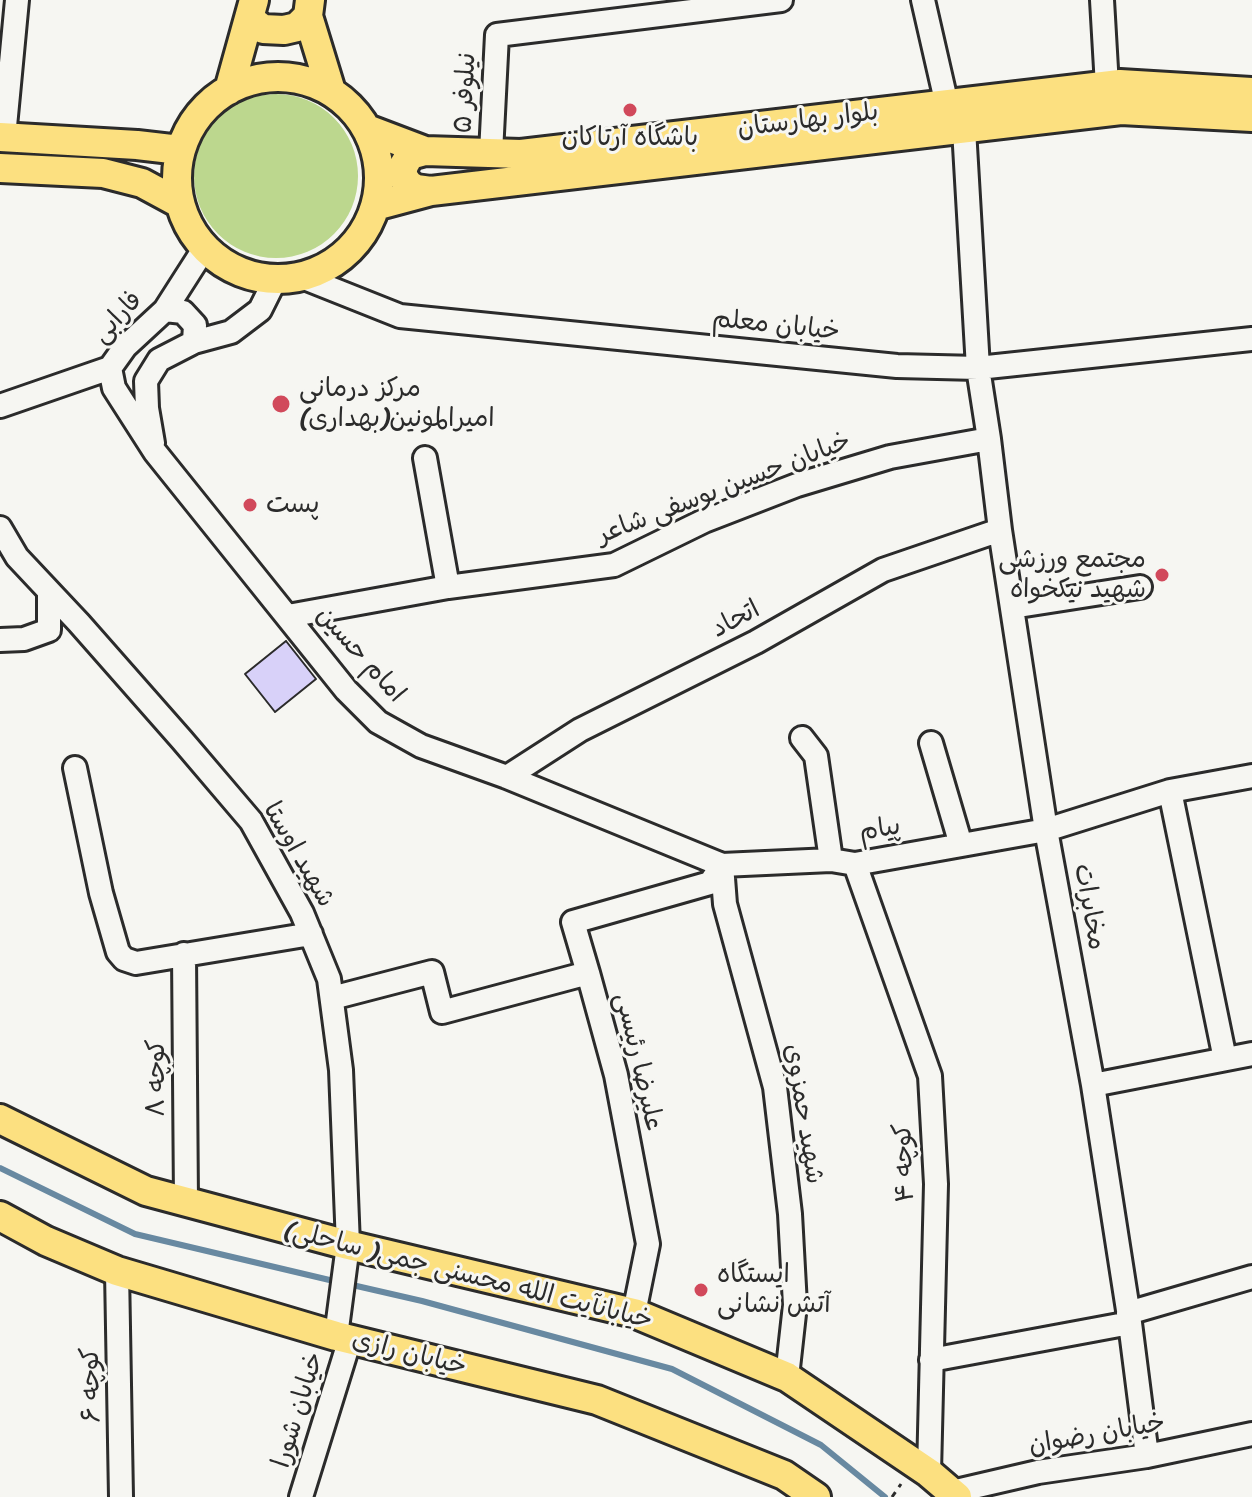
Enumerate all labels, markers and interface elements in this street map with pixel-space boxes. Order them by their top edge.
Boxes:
street label: نیلوفر ۵ [448,52,484,134]
street label: بلوار بهارستان [736,97,880,145]
marker: باشگاه آرتاکان [621,101,639,119]
place label: باشگاه آرتاکان [562,122,698,154]
street label: فارابی [86,286,150,350]
street label: خیابان معلم [711,304,841,348]
place label: مرکز درمانی امیرالمونین(بهداری) [299,373,495,434]
marker: مرکز درمانی امیرالمونین(بهداری) [270,393,292,415]
street label: خیابان حسین یوسفی شاعر [592,426,856,552]
place label: پست [266,489,320,521]
marker: پست [241,496,259,514]
place label: مجتمع ورزشی شهید نیکخواه [998,544,1146,606]
marker: مجتمع ورزشی شهید نیکخواه [1153,566,1171,584]
street label: اتحاد [706,594,766,646]
street label: امام حسین [309,600,411,710]
street label: شهید اوستا [255,797,341,913]
street label: پیام [857,811,903,849]
street label: مخابرات [1066,861,1112,953]
street label: علیرضا رئیسی [607,990,669,1134]
street label: کوچه ۸ [141,1039,173,1117]
street label: شهید حمزوی [777,1042,829,1186]
street label: کوچه ۴ [888,1123,922,1203]
street label: خیابانآیت الله محسنی جمی( ساحلی) [280,1215,656,1337]
place label: ایستگاه آتش نشانی [717,1259,831,1320]
marker: ایستگاه آتش نشانی [692,1281,710,1299]
street label: خیابان رازی [348,1325,470,1383]
street label: کوچه ۶ [76,1347,108,1423]
street label: خیابان شورا [267,1348,331,1472]
street label: خیابان رضوان [1026,1408,1168,1462]

